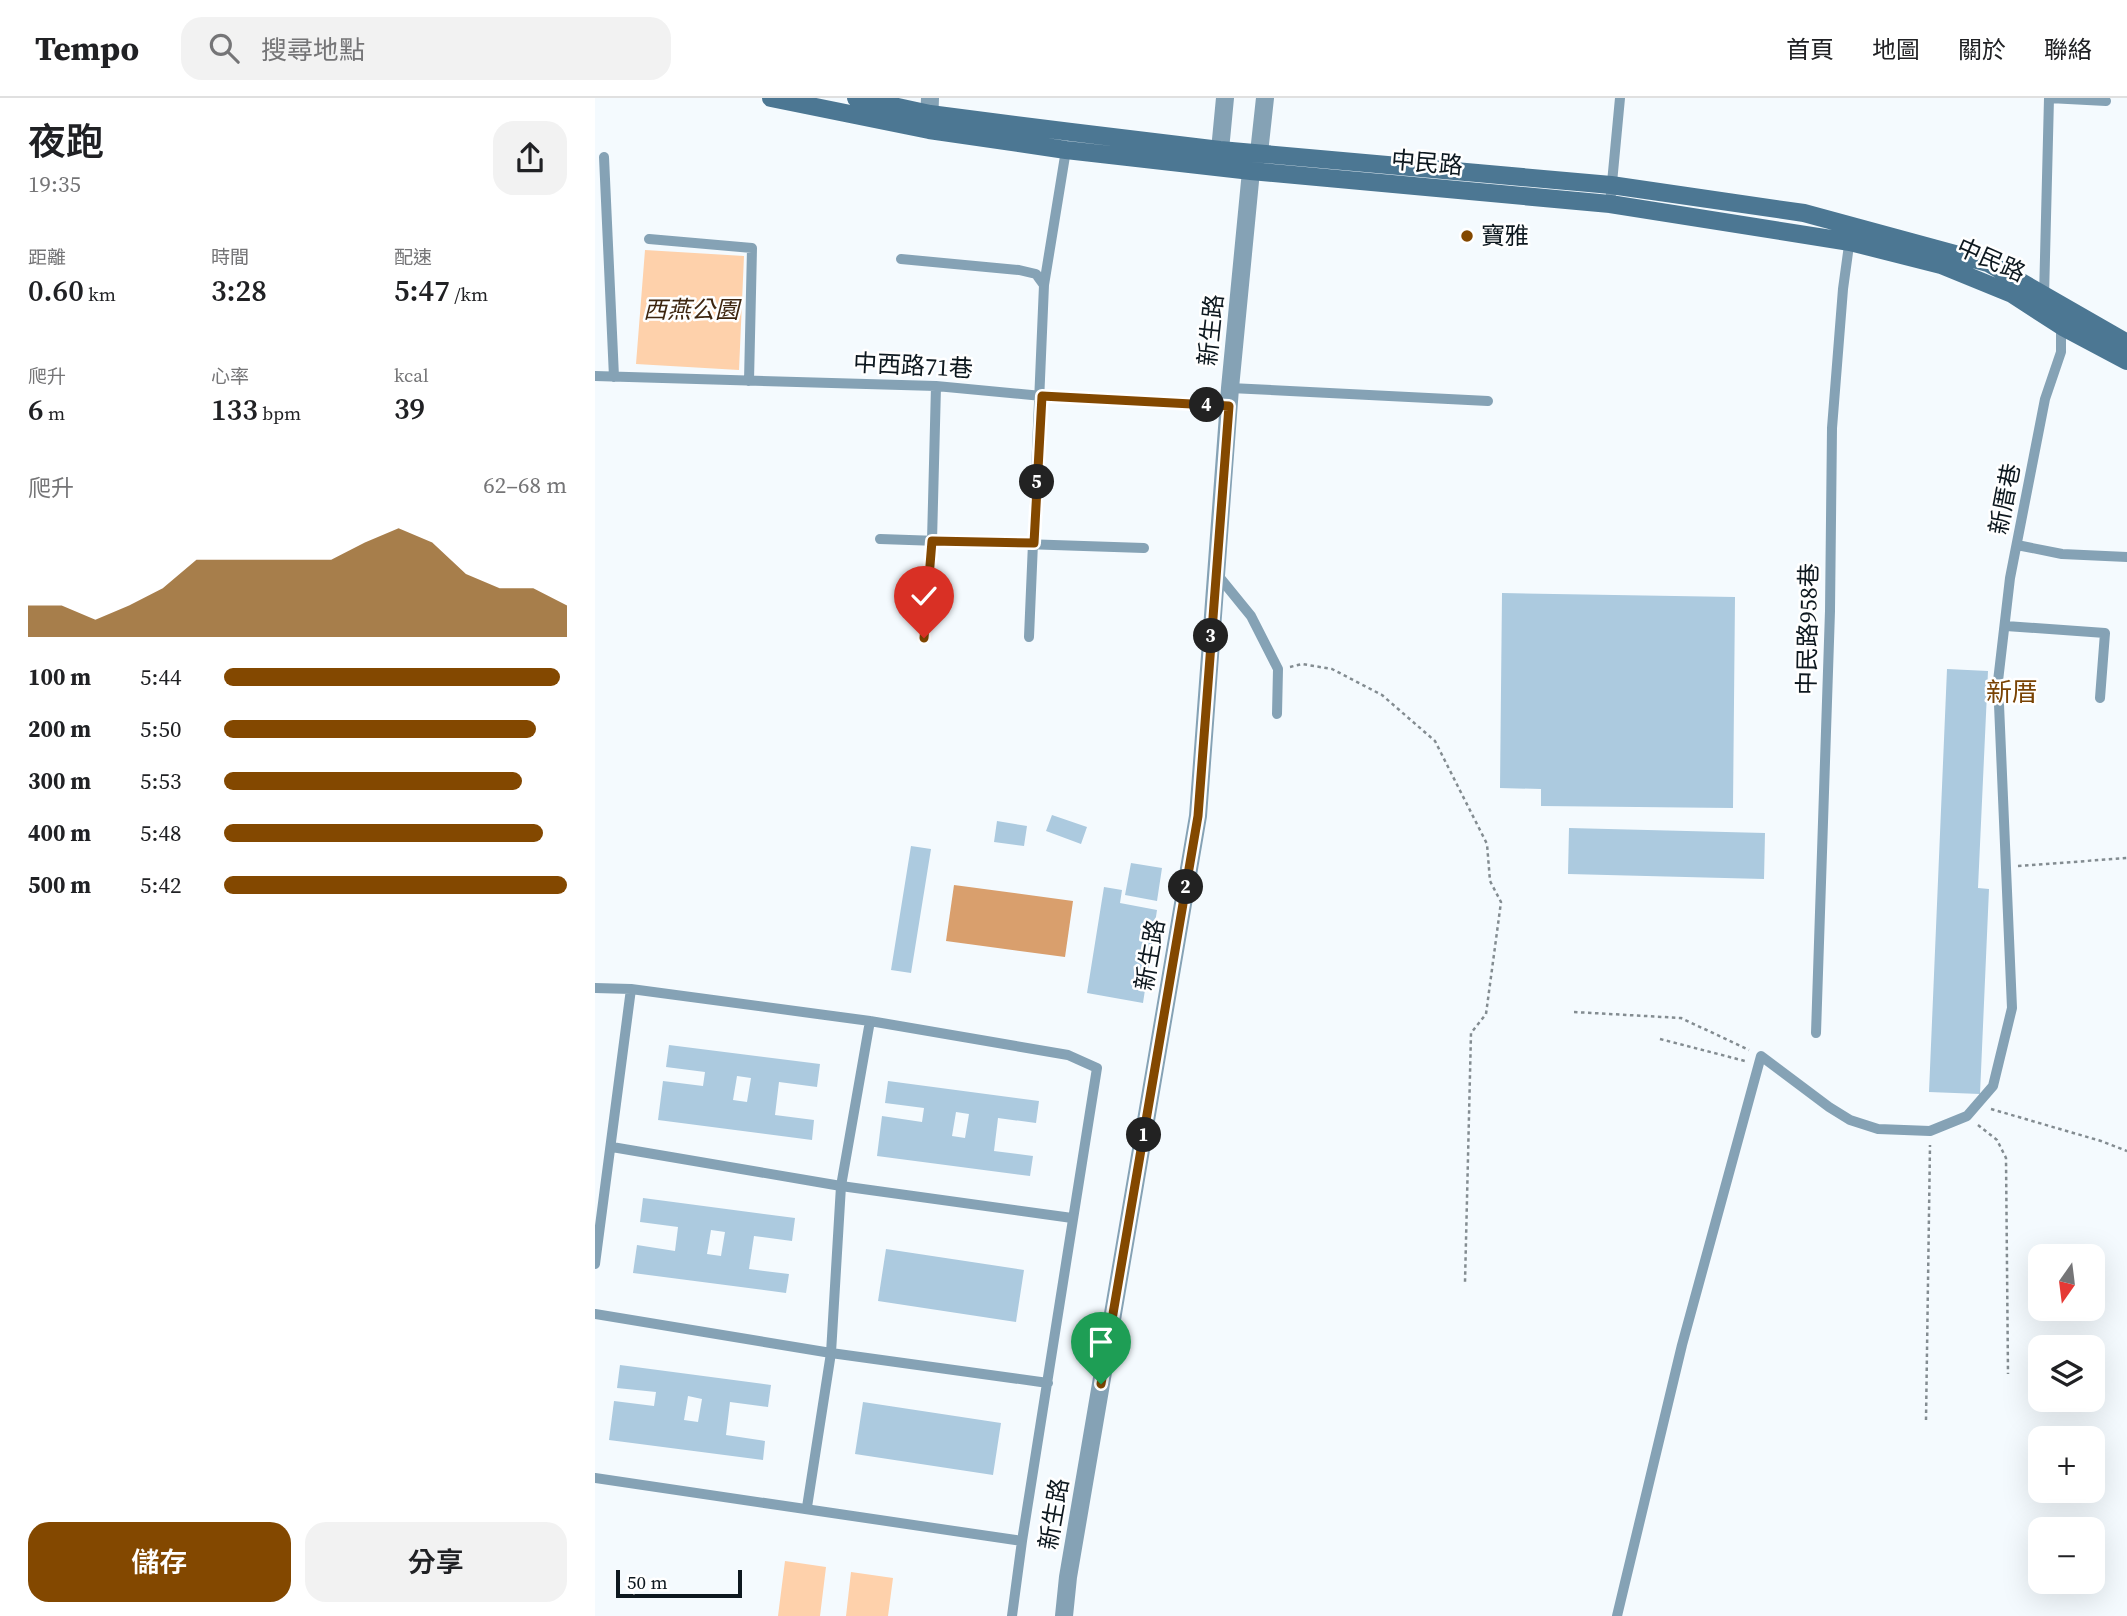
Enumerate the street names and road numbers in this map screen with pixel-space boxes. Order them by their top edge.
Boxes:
street label: 中民路 [1390,143,1464,182]
street label: 中民路 [1952,230,2031,289]
street label: 新生路 [1190,292,1231,367]
street label: 中西路71巷 [852,346,974,385]
street label: 新厝巷 [1981,460,2028,537]
street label: 中民路958巷 [1790,563,1825,695]
street label: 新生路 [1127,917,1172,993]
street label: 新生路 [1031,1476,1076,1552]

